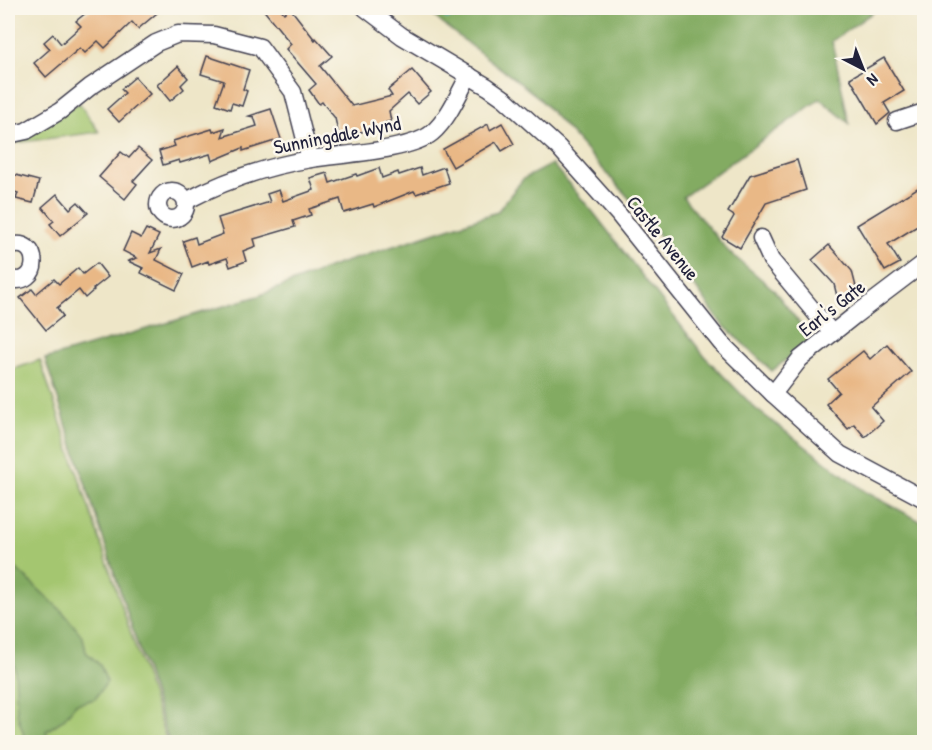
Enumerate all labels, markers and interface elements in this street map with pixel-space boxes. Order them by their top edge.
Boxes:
north arrow [833,39,893,99]
text: N [862,69,884,91]
street label: Sunningdale Wynd [271,109,403,160]
street label: Castle Avenue [621,190,706,286]
street label: Earl's Gate [793,273,871,342]

